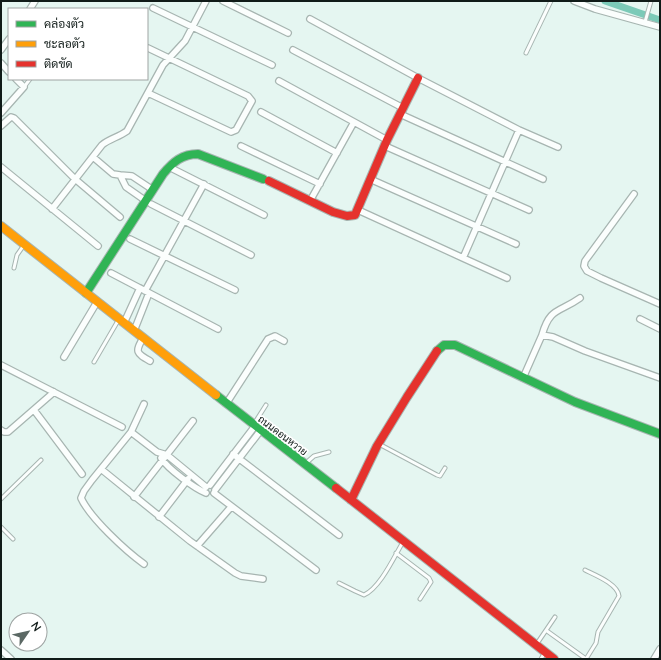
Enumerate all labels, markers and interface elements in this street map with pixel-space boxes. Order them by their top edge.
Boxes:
legend [8,8,148,80]
text: คล่องตัว [44,16,84,31]
text: ชะลอตัว [44,36,85,51]
text: ติดขัด [44,56,73,71]
street label: ถนนดอนหวาย [256,413,310,457]
north arrow [8,612,48,652]
text: N [29,619,44,633]

